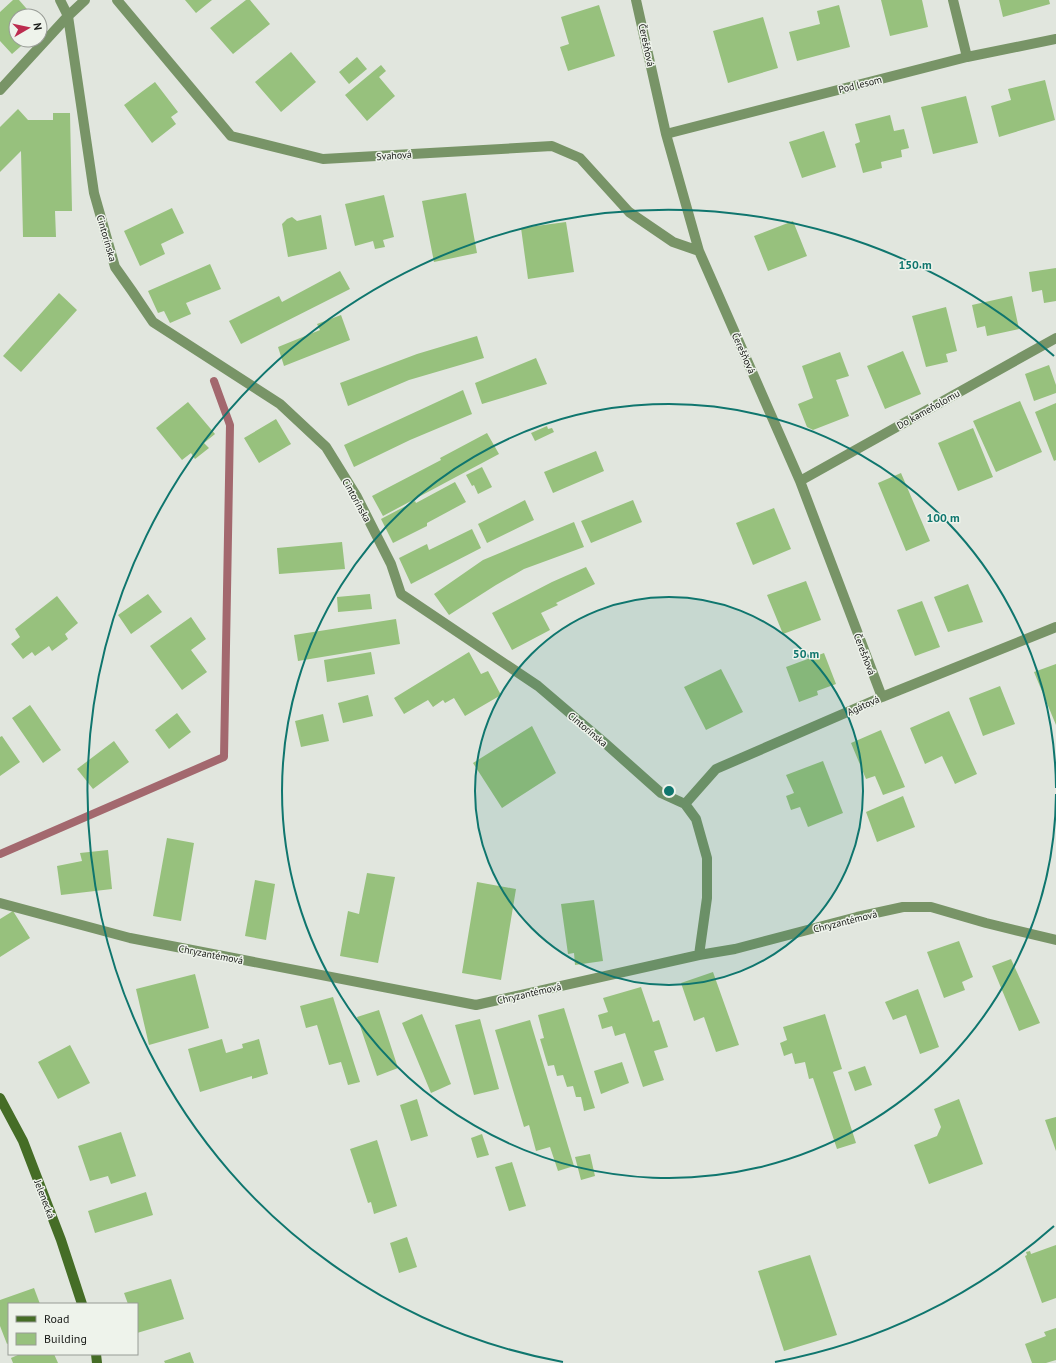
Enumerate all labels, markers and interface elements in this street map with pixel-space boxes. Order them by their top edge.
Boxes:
north arrow [8,8,48,48]
text: N [30,22,45,31]
street label: Čerešňová [636,22,657,68]
street label: Pod lesom [837,73,883,96]
street label: Svahová [376,148,412,163]
street label: Cintorínska [94,213,119,263]
text: 150 m [898,257,932,272]
street label: Čerešňová [729,331,758,376]
street label: Do kameňolomu [894,387,962,432]
street label: Cintorínska [339,476,374,524]
text: 100 m [926,510,960,525]
street label: Čerešňová [851,631,878,677]
text: 50 m [793,646,819,661]
street label: Agátová [845,693,882,718]
street label: Cintorínska [565,709,610,750]
centre of rings [662,784,676,798]
street label: Chryzantémová [812,907,879,936]
street label: Chryzantémová [177,942,244,967]
street label: Chryzantémová [496,980,563,1007]
street label: Jelenecká [31,1177,58,1221]
legend [8,1303,138,1355]
text: Road [44,1311,69,1326]
text: Building [44,1331,87,1346]

